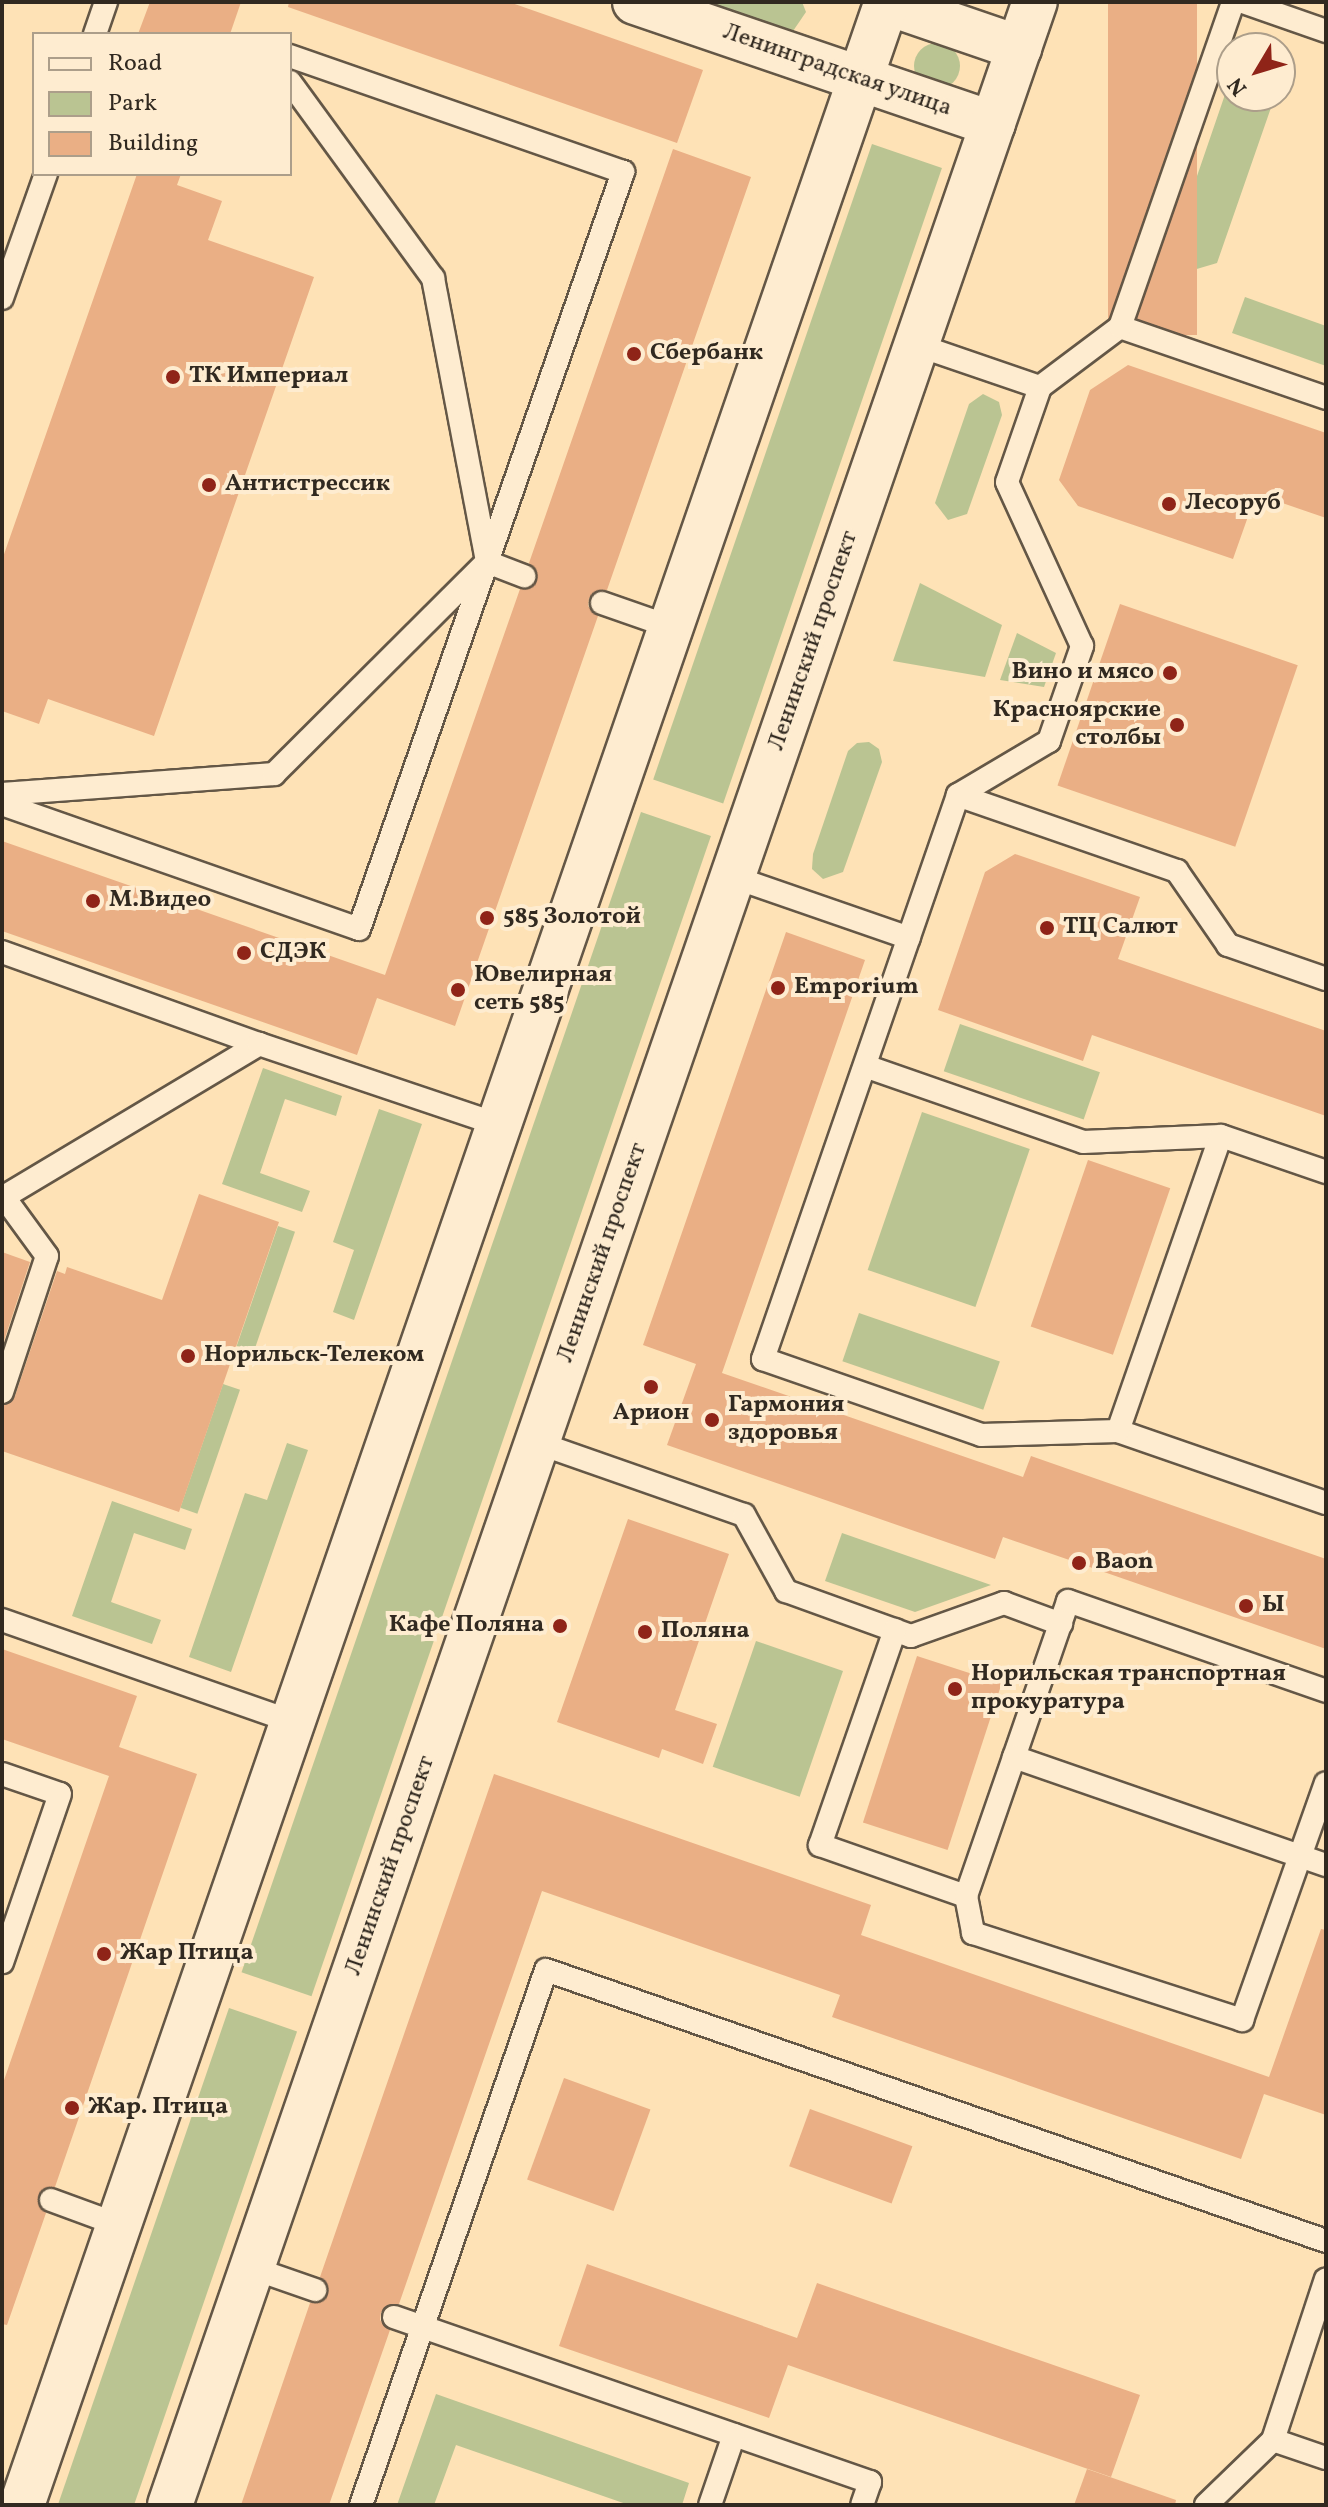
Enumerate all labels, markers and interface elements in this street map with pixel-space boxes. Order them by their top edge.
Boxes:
street label: Ленинградская улица [718,18,956,124]
legend [32,32,292,176]
north arrow [1216,32,1296,112]
text: Road [108,47,162,81]
text: N [1221,70,1255,102]
text: Park [108,87,157,121]
text: Building [108,127,198,161]
place label: Сбербанк [650,340,763,368]
marker: Сбербанк [625,345,643,363]
place label: ТК Империал [189,363,348,391]
marker: ТК Империал [164,368,182,386]
place label: Антистрессик [225,471,390,499]
marker: Антистрессик [200,476,218,494]
place label: Лесоруб [1185,490,1281,518]
marker: Лесоруб [1160,495,1178,513]
street label: Ленинский проспект [763,527,865,755]
place label: Вино и мясо [1012,659,1154,687]
marker: Вино и мясо [1161,664,1179,682]
place label: Красноярские столбы [993,697,1161,753]
marker: Красноярские столбы [1168,716,1186,734]
place label: М.Видео [109,887,211,915]
marker: М.Видео [84,892,102,910]
place label: 585 Золотой [503,904,641,932]
marker: 585 Золотой [478,909,496,927]
place label: ТЦ Салют [1063,914,1178,942]
marker: ТЦ Салют [1038,919,1056,937]
place label: СДЭК [260,939,326,967]
marker: СДЭК [235,944,253,962]
place label: Ювелирная сеть 585 [474,962,612,1018]
place label: Emporium [794,974,919,1002]
marker: Emporium [769,979,787,997]
marker: Ювелирная сеть 585 [449,981,467,999]
street label: Ленинский проспект [552,1139,654,1367]
place label: Норильск-Телеком [204,1342,424,1370]
marker: Норильск-Телеком [179,1347,197,1365]
marker: Арион [642,1378,660,1396]
place label: Гармония здоровья [728,1392,844,1448]
place label: Арион [613,1400,689,1428]
marker: Гармония здоровья [703,1411,721,1429]
place label: Baon [1095,1549,1154,1577]
marker: Baon [1070,1554,1088,1572]
place label: Ы [1262,1592,1285,1620]
marker: Ы [1237,1597,1255,1615]
place label: Кафе Поляна [389,1612,544,1640]
marker: Кафе Поляна [551,1617,569,1635]
place label: Поляна [661,1618,750,1646]
marker: Поляна [636,1623,654,1641]
place label: Норильская транспортная прокуратура [971,1661,1286,1717]
marker: Норильская транспортная прокуратура [946,1680,964,1698]
street label: Ленинский проспект [340,1752,442,1980]
place label: Жар Птица [120,1940,253,1968]
marker: Жар Птица [95,1945,113,1963]
place label: Жар. Птица [88,2094,228,2122]
marker: Жар. Птица [63,2099,81,2117]

